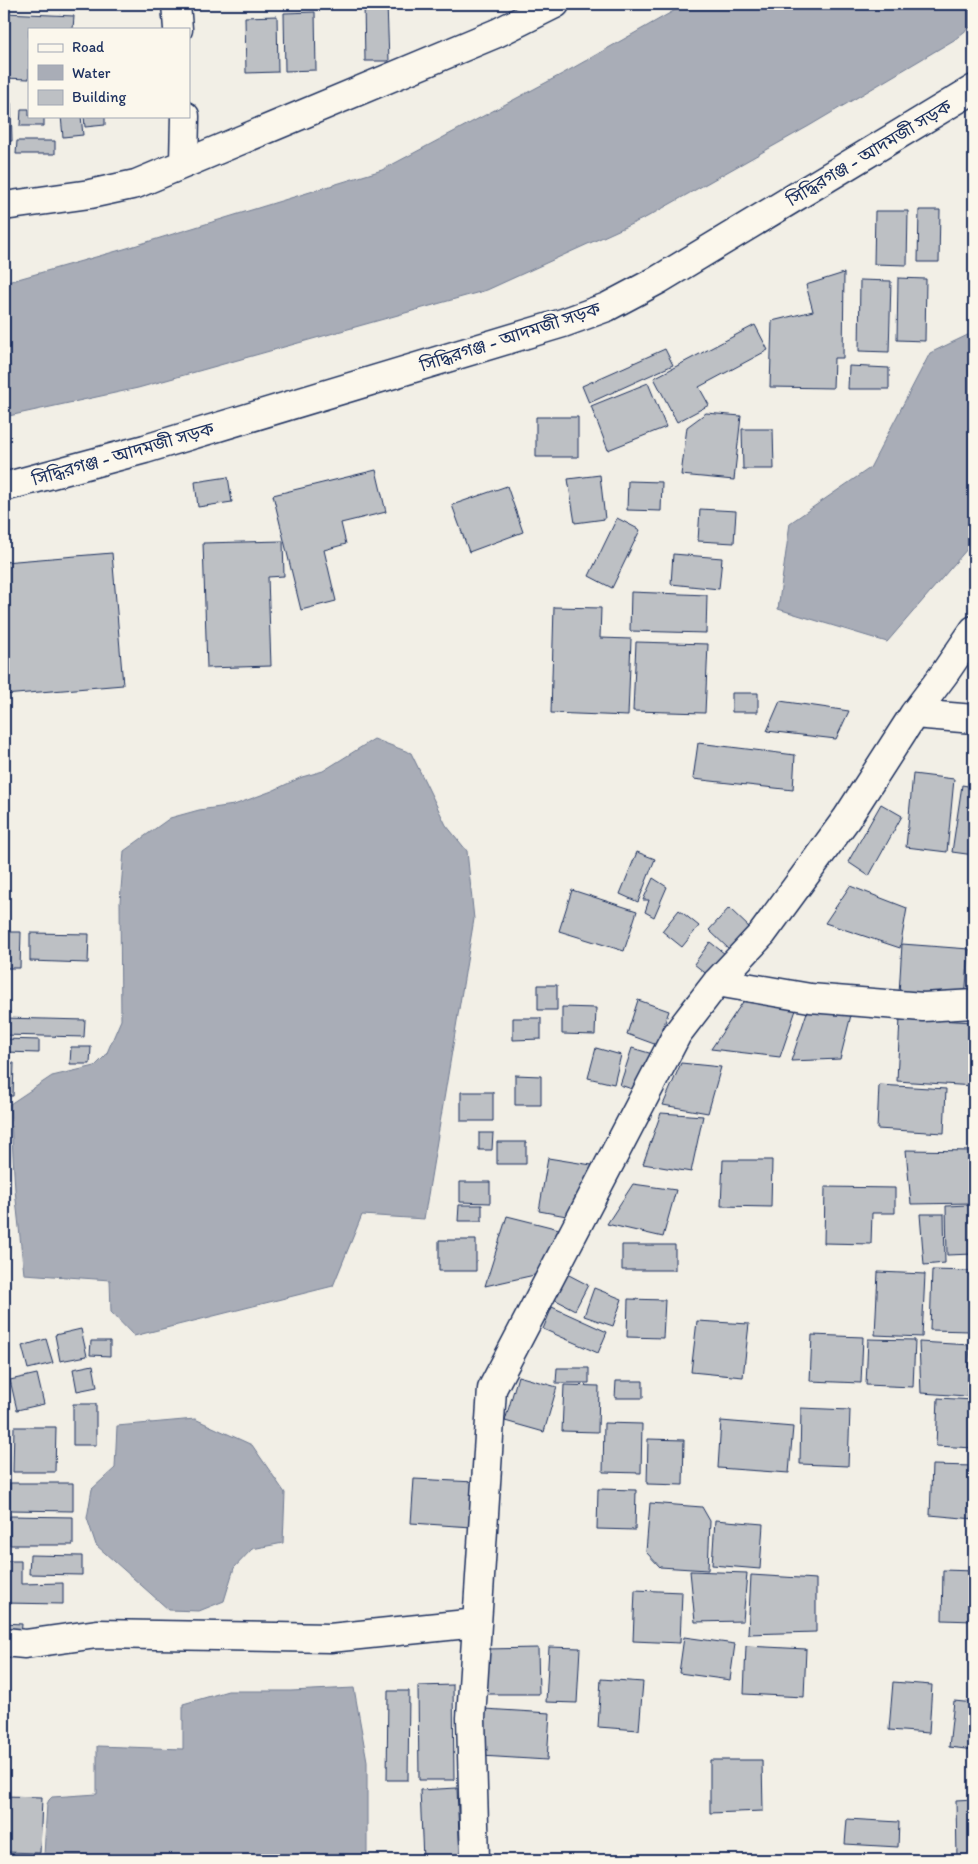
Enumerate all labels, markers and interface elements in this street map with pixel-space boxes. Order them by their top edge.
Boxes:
legend [28,28,190,118]
text: Road [72,38,105,56]
text: Water [72,64,111,82]
text: Building [72,88,126,106]
street label: সিদ্ধিরগঞ্জ - আদমজী সড়ক [782,95,956,212]
street label: সিদ্ধিরগঞ্জ - আদমজী সড়ক [416,297,604,377]
street label: সিদ্ধিরগঞ্জ - আদমজী সড়ক [28,417,217,491]

